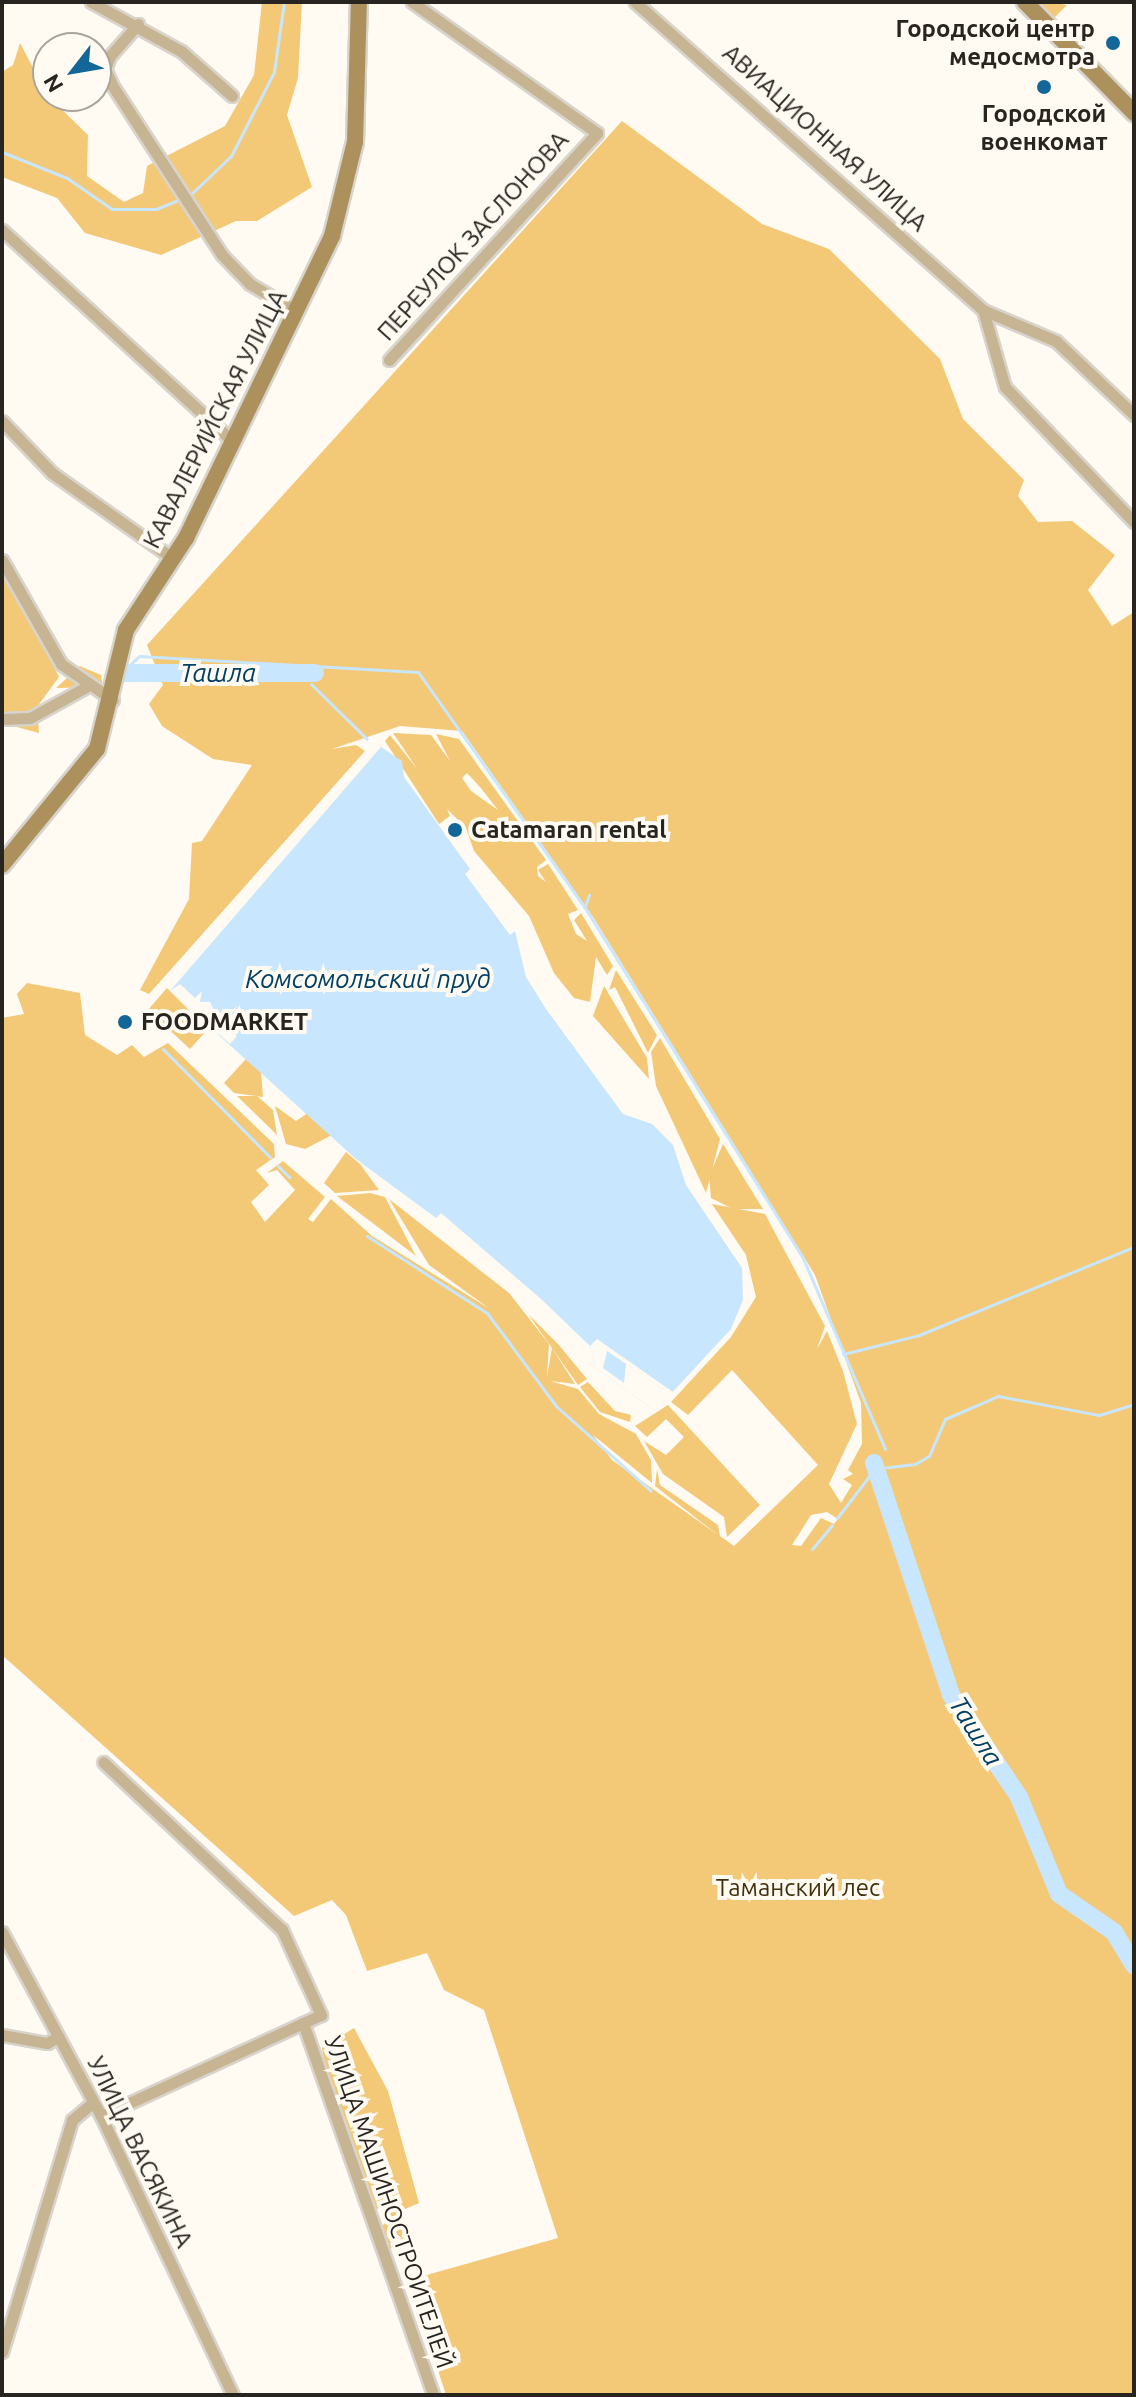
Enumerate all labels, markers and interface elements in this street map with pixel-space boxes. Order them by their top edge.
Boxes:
place label: Городской центр медосмотра [895,15,1095,71]
north arrow [32,32,112,112]
marker: Городской центр медосмотра [1102,32,1124,54]
street label: АВИАЦИОННАЯ УЛИЦА [717,39,933,237]
text: N [38,70,68,97]
marker: Городской военкомат [1035,78,1053,96]
place label: Городской военкомат [980,100,1108,156]
street label: ПЕРЕУЛОК ЗАСЛОНОВА [372,126,574,346]
street label: КАВАЛЕРИЙСКАЯ УЛИЦА [137,285,293,553]
water label: Ташла [180,657,256,689]
place label: Catamaran rental [471,816,667,844]
marker: Catamaran rental [446,821,464,839]
water label: Комсомольский пруд [245,963,491,995]
place label: FOODMARKET [141,1008,308,1036]
marker: FOODMARKET [116,1013,134,1031]
water label: Ташла [943,1691,1009,1771]
park label: Таманский лес [716,1874,880,1902]
street label: УЛИЦА МАШИНОСТРОИТЕЛЕЙ [318,2032,460,2372]
street label: УЛИЦА ВАСЯКИНА [81,2052,199,2252]

